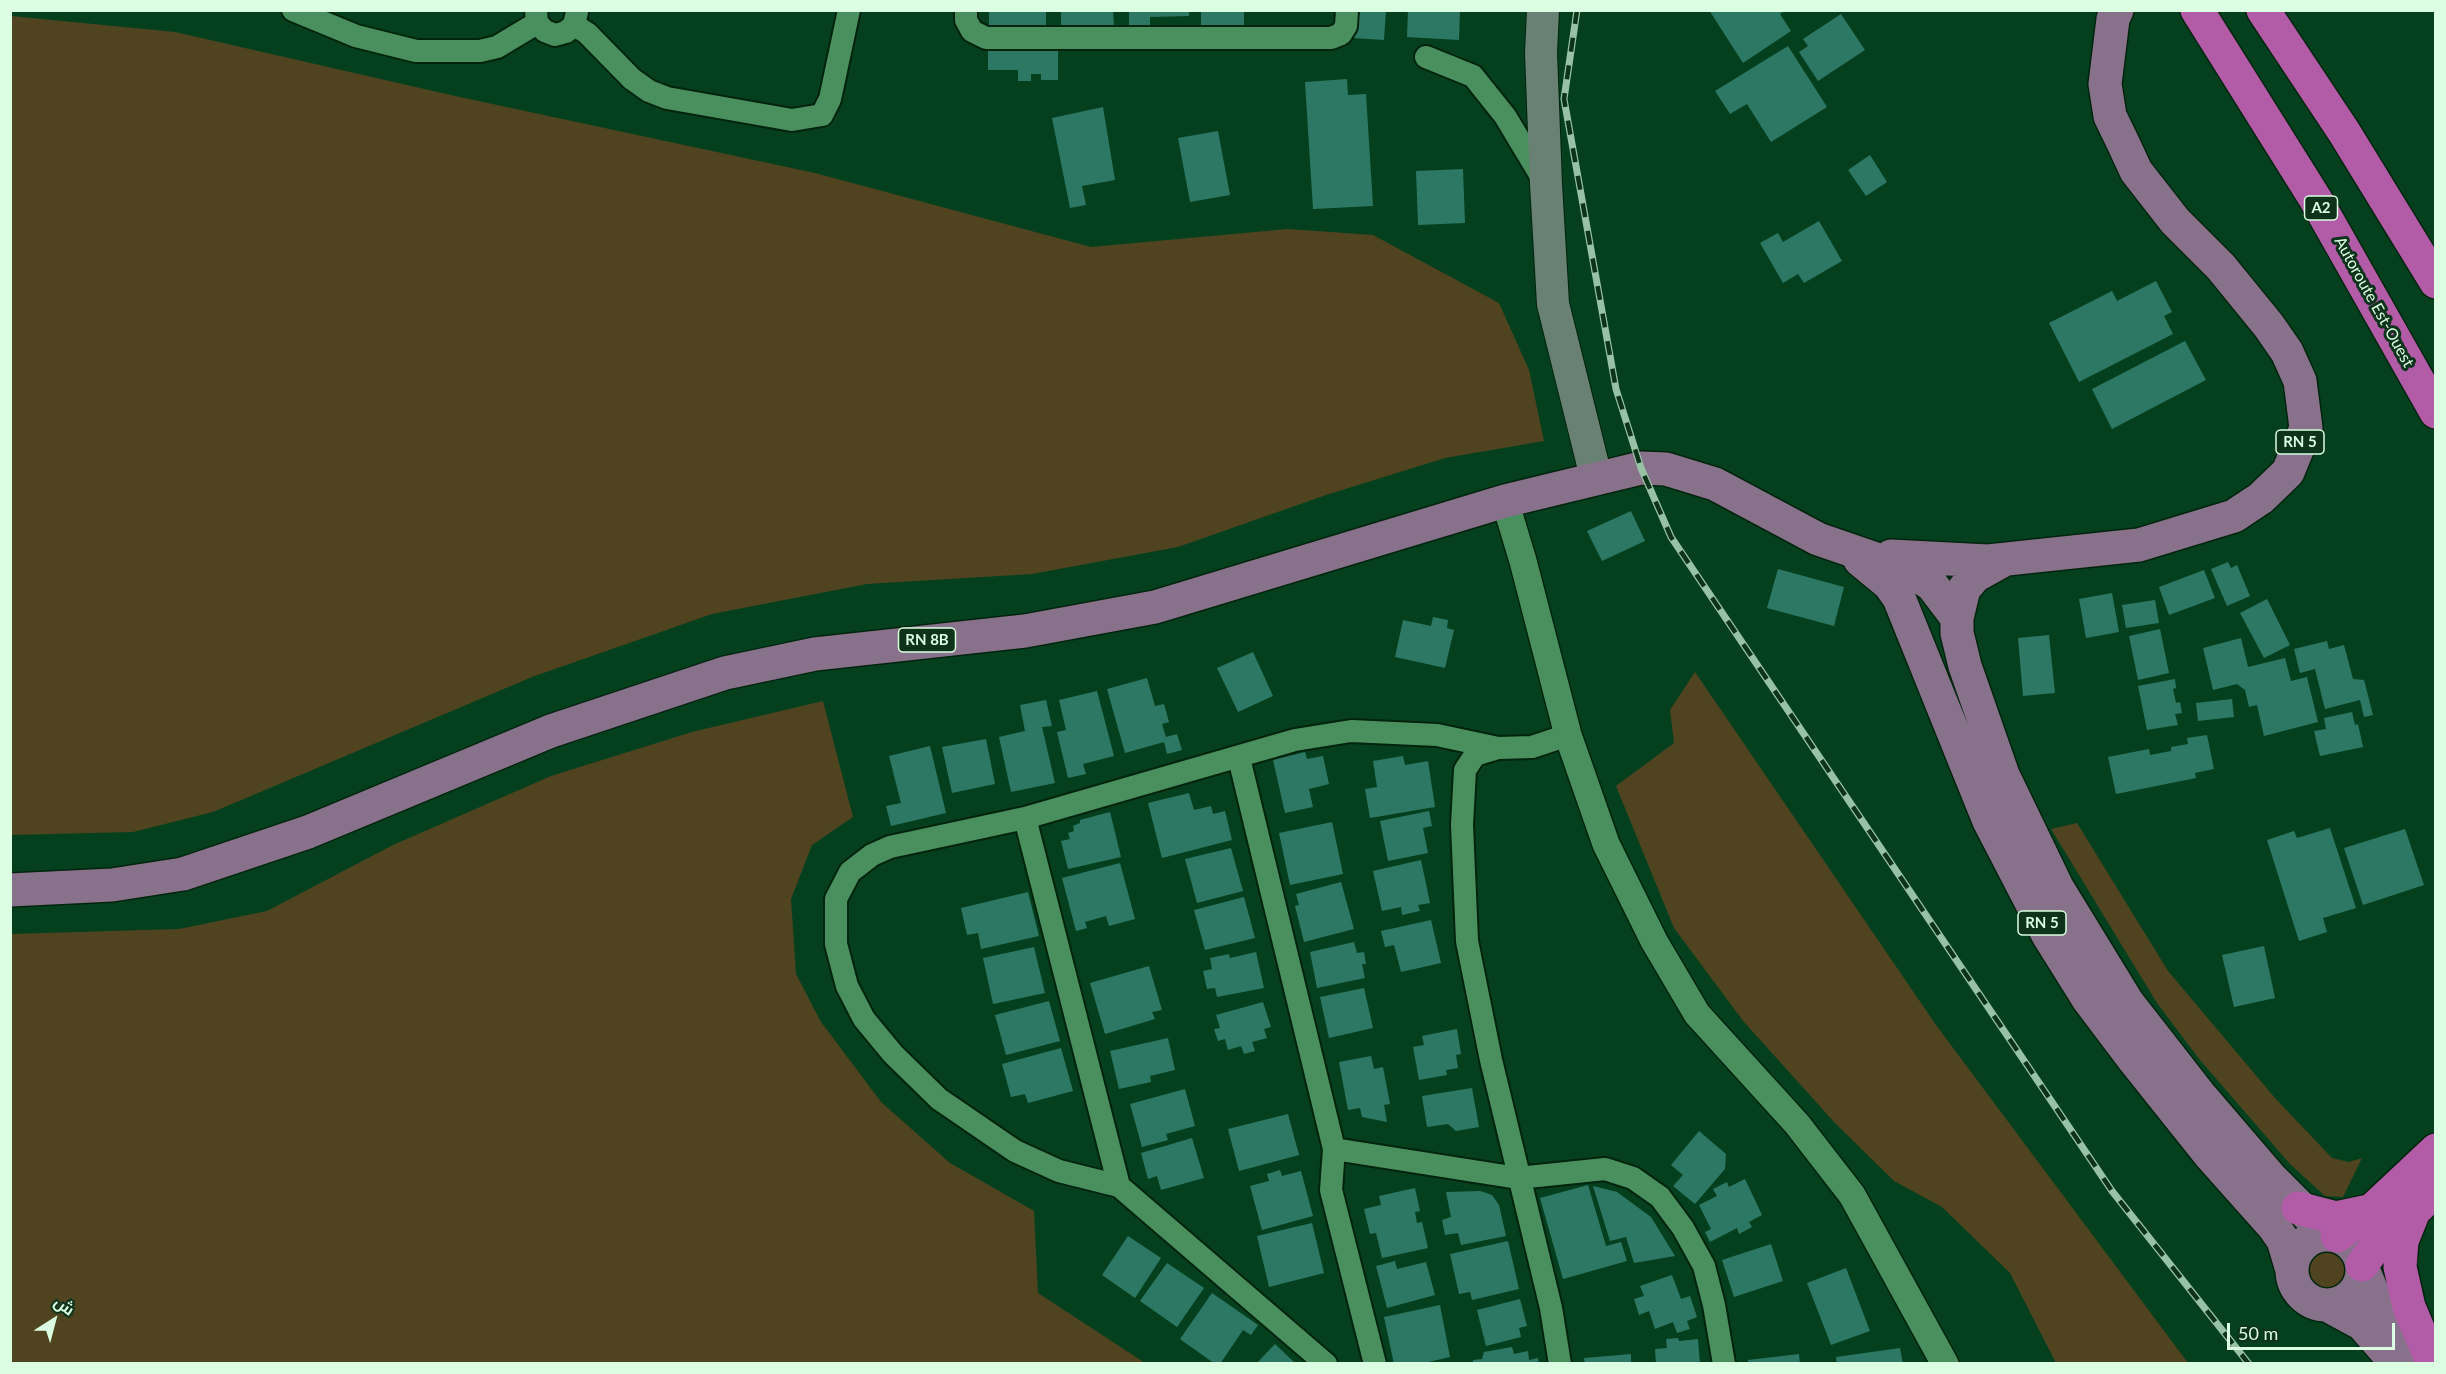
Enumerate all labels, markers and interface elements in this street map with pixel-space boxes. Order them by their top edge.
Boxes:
road number: A2 [2304,196,2338,220]
street label: Autoroute Est-Ouest [2330,233,2418,371]
road number: RN 5 [2276,430,2324,454]
road number: RN 8B [898,628,956,652]
road number: RN 5 [2018,911,2066,935]
north arrow [24,1290,84,1350]
text: ش [51,1291,79,1319]
scale bar [2230,1311,2398,1349]
text: 50 m [2238,1322,2278,1344]

